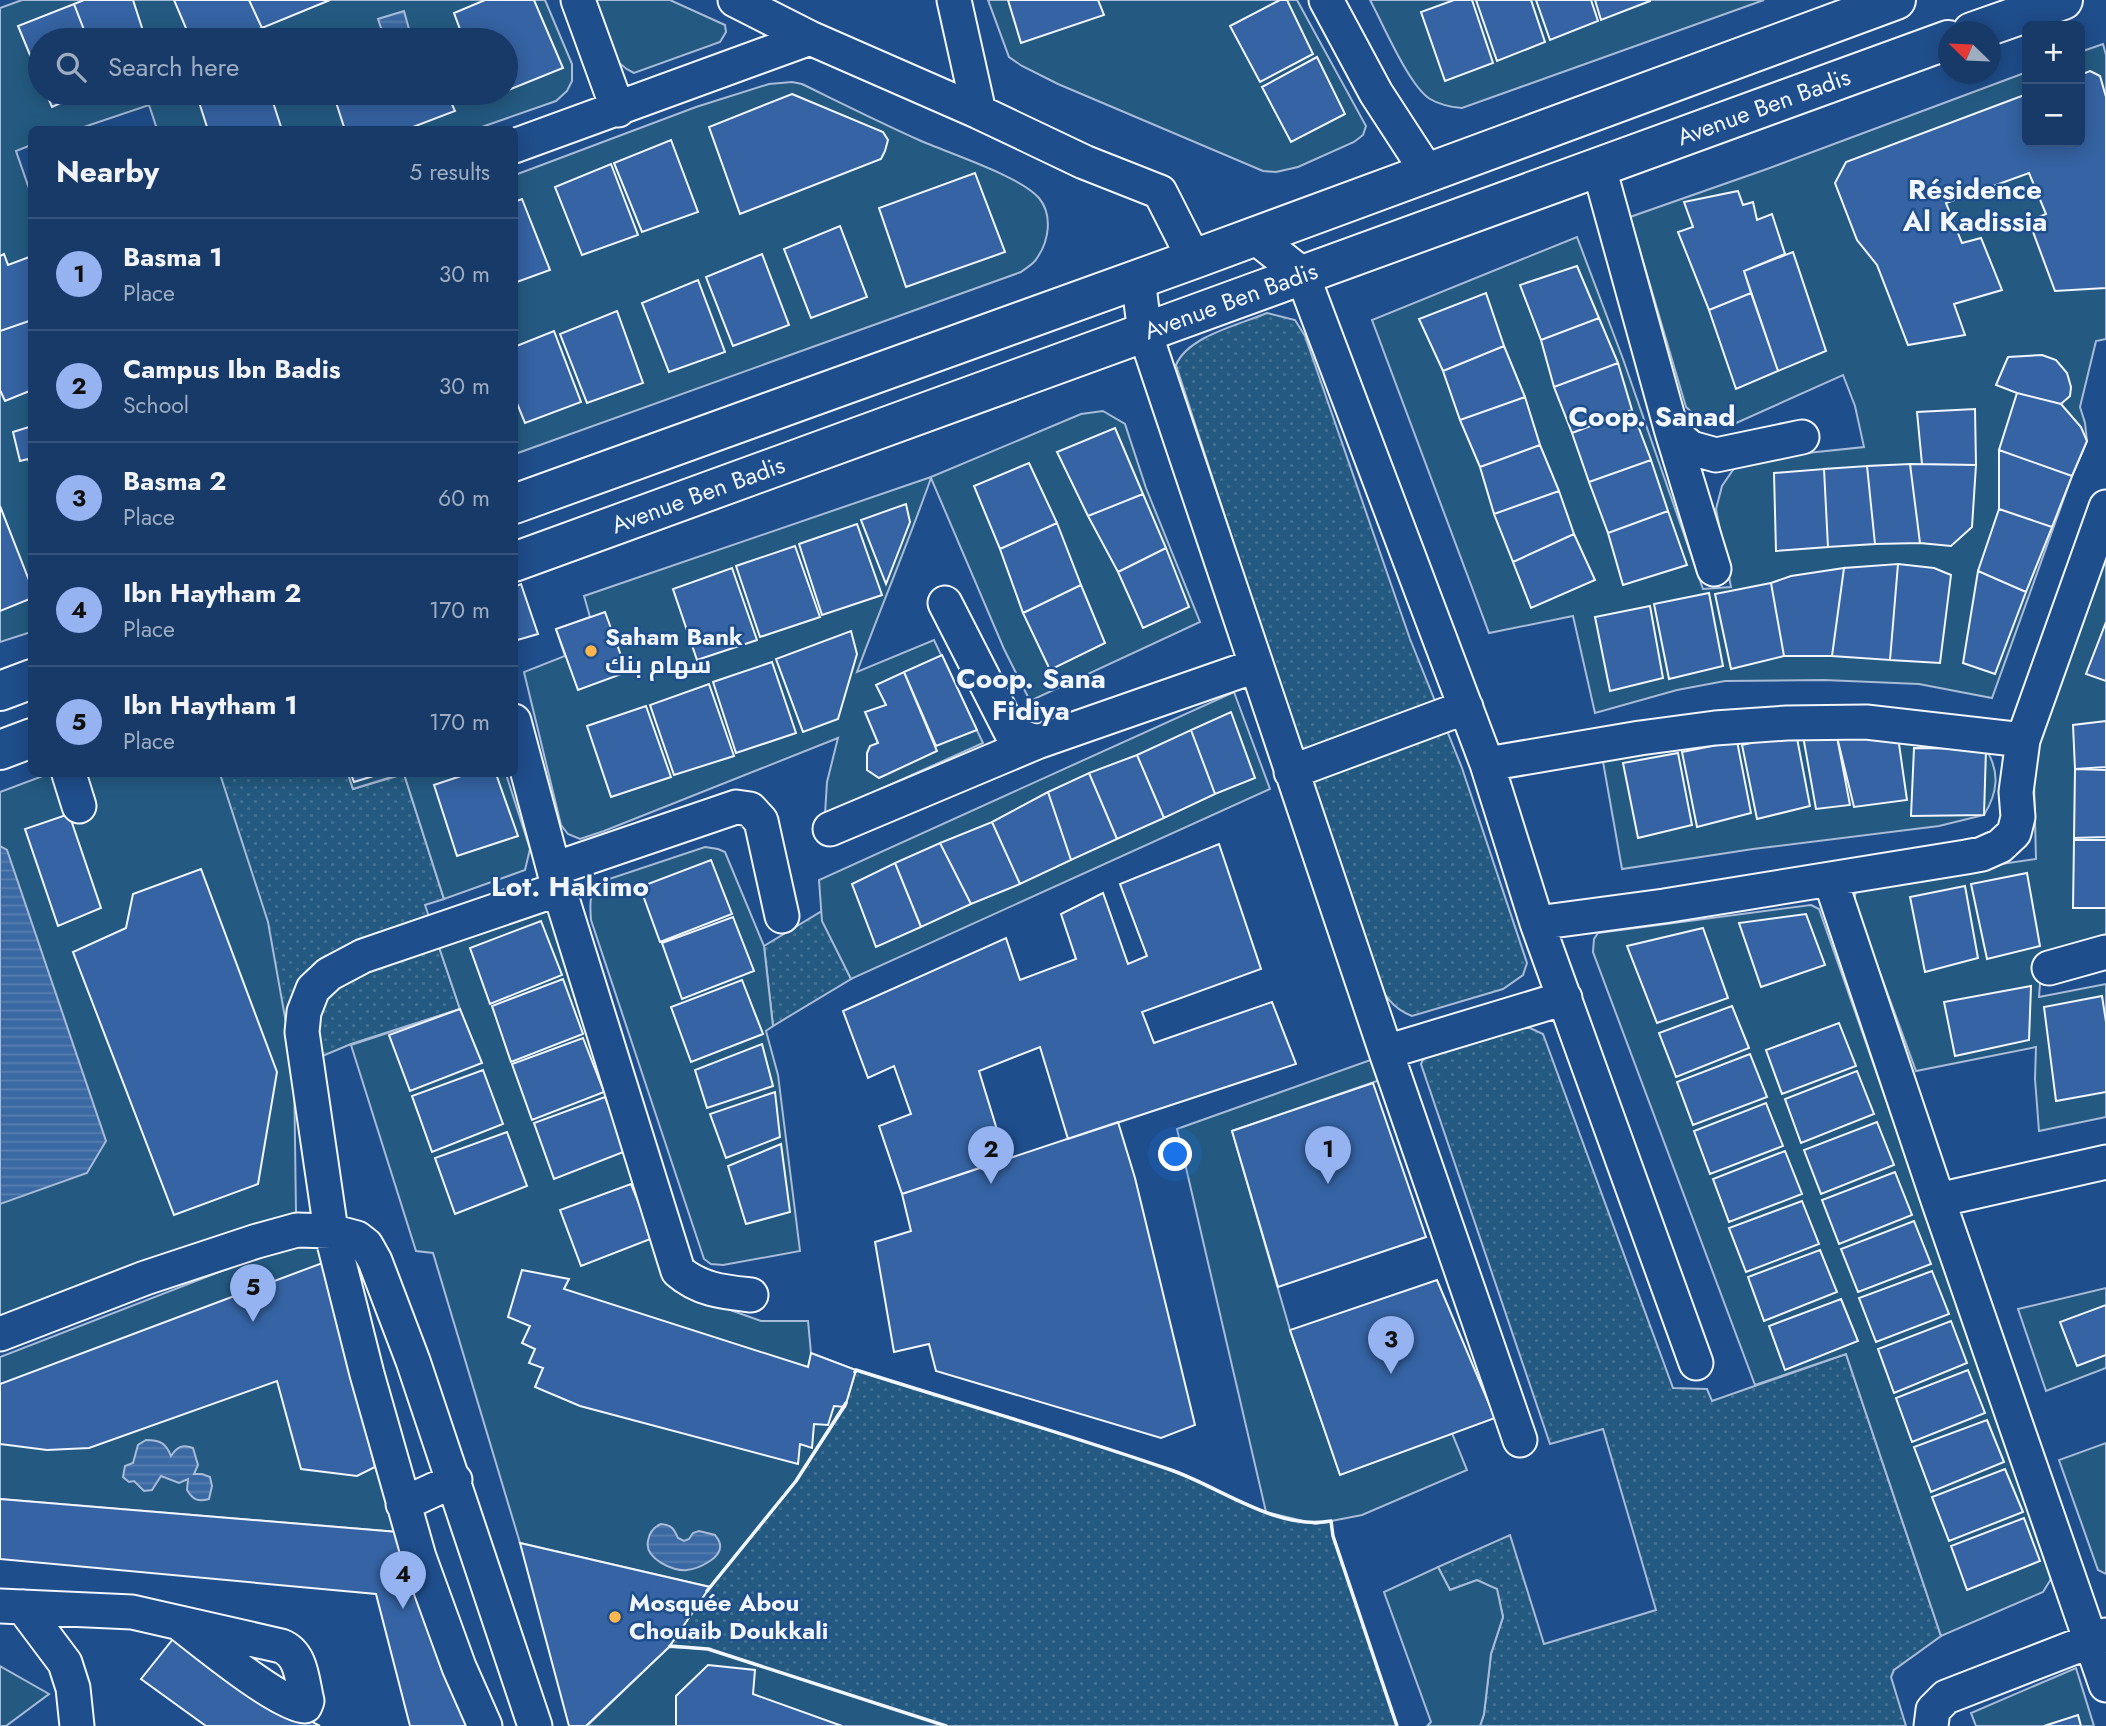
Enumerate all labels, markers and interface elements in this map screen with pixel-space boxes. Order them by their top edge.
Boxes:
north arrow [1938,21,2001,84]
map controls [2022,21,2085,147]
button: + [2022,21,2085,84]
search box [28,28,518,105]
icon: search [52,48,90,86]
text: Search here [108,48,240,86]
street label: Avenue Ben Badis [1672,59,1855,154]
button: − [2022,84,2085,147]
text: Nearby [56,150,159,193]
text: 5 results [409,155,490,189]
district label: Résidence Al Kadissia [1902,169,2047,242]
text: Basma 1 [123,238,223,276]
street label: Avenue Ben Badis [1139,253,1322,348]
text: 1 [73,257,85,291]
text: 30 m [439,257,490,291]
text: Place [123,276,175,310]
text: Campus Ibn Badis [123,350,341,388]
text: 2 [71,369,87,403]
text: 30 m [439,369,490,403]
text: School [123,388,189,422]
district label: Coop. Sanad [1568,396,1736,437]
street label: Avenue Ben Badis [606,447,790,542]
text: Basma 2 [123,462,226,500]
text: 3 [72,481,86,515]
text: 60 m [438,481,490,515]
text: Place [123,500,175,534]
text: Ibn Haytham 2 [123,574,301,612]
text: 4 [71,593,87,627]
text: 170 m [429,593,490,627]
text: Place [123,612,175,646]
place label: Saham Bank سهام بنك [605,619,743,682]
marker: Saham Bank سهام بنك [583,643,599,659]
district label: Coop. Sana Fidiya [956,658,1106,731]
text: Ibn Haytham 1 [123,686,297,724]
text: 5 [72,705,86,739]
text: 170 m [429,705,490,739]
text: Place [123,724,175,758]
district label: Lot. Hakimo [491,866,649,907]
pin: 2 [968,1126,1014,1184]
pin: 1 [1305,1126,1351,1184]
your location [1158,1137,1192,1171]
pin: 5 [230,1264,276,1322]
pin: 3 [1368,1316,1414,1374]
pin: 4 [380,1551,426,1609]
place label: Mosquée Abou Chouaib Doukkali [629,1585,828,1648]
marker: Mosquée Abou Chouaib Doukkali [607,1609,623,1625]

